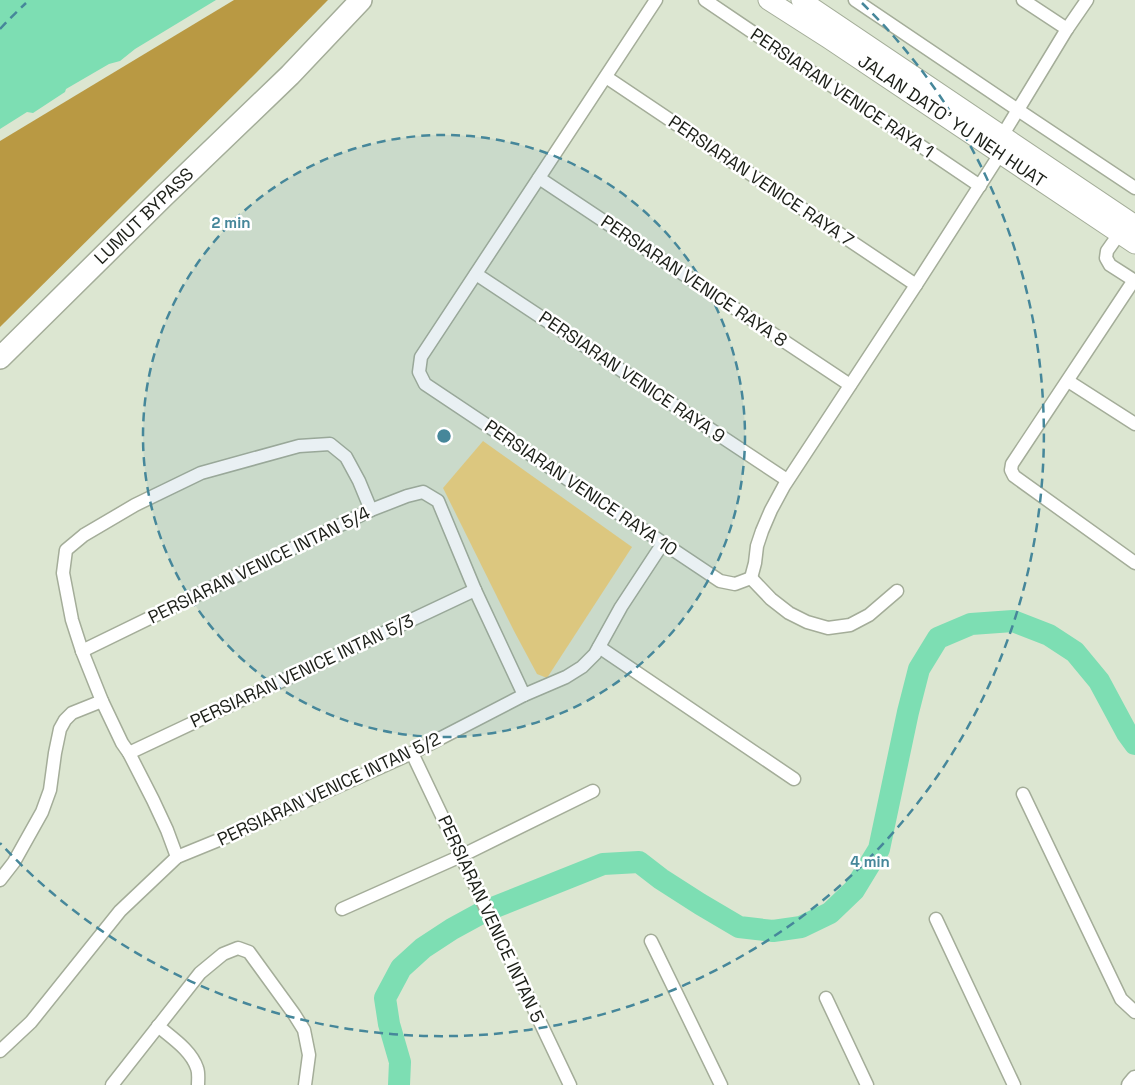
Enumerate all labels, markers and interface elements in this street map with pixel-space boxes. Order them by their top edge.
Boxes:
street label: PERSIARAN VENICE RAYA 1 [746,23,938,163]
street label: JALAN DATO' YU NEH HUAT [854,49,1051,192]
street label: PERSIARAN VENICE RAYA 7 [664,110,858,251]
street label: LUMUT BYPASS [89,162,198,269]
street label: PERSIARAN VENICE RAYA 8 [597,210,792,352]
text: 2 min [212,213,250,232]
street label: PERSIARAN VENICE RAYA 9 [535,306,730,448]
street label: PERSIARAN VENICE RAYA 10 [480,414,682,561]
centre of rings [435,427,453,445]
street label: PERSIARAN VENICE INTAN 5/4 [144,501,374,628]
street label: PERSIARAN VENICE INTAN 5/3 [186,609,417,732]
street label: PERSIARAN VENICE INTAN 5/2 [213,727,444,850]
street label: PERSIARAN VENICE INTAN 5 [433,811,550,1026]
text: 4 min [850,852,890,871]

